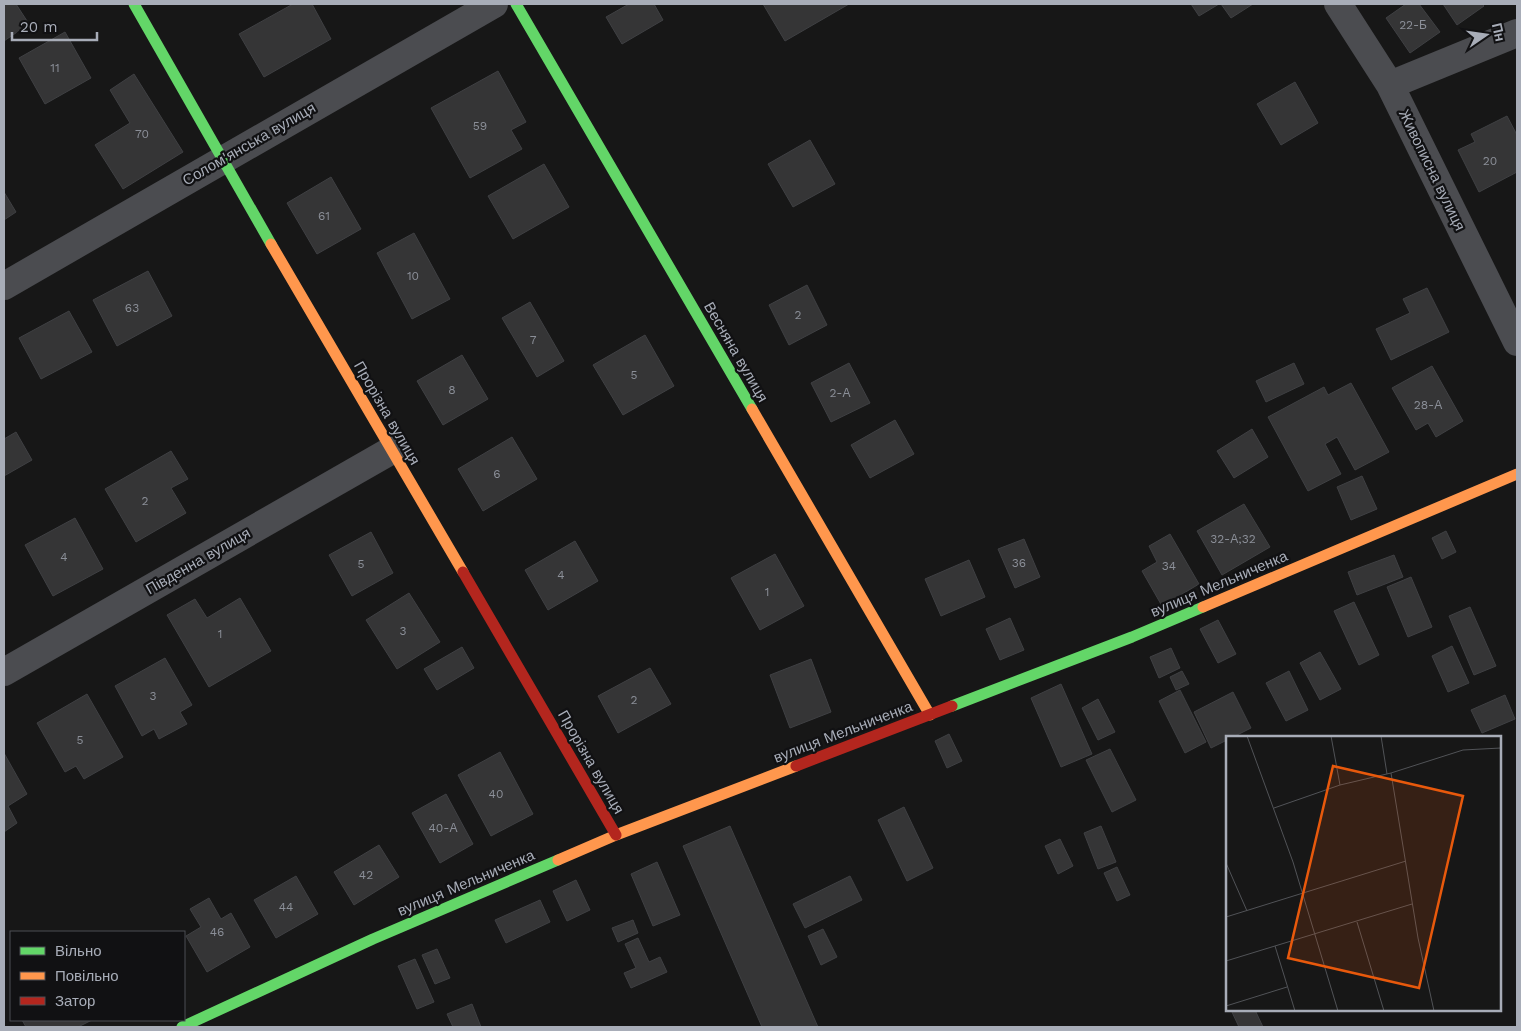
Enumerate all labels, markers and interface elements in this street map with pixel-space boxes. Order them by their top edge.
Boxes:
scale bar [12,10,98,42]
north arrow [1461,10,1511,60]
text: 20 m [20,18,58,36]
house number: 22-Б [1399,18,1427,32]
text: Пн [1489,21,1509,43]
house number: 11 [50,61,60,75]
street label: Солом'янська вулиця [179,99,319,189]
street label: Живописна вулиця [1395,106,1469,234]
house number: 59 [473,119,487,133]
house number: 70 [135,127,149,141]
house number: 20 [1483,154,1497,168]
house number: 61 [318,209,330,223]
house number: 10 [407,269,419,283]
street label: Весняна вулиця [700,299,772,405]
house number: 63 [125,301,139,315]
house number: 2 [795,308,802,322]
house number: 7 [530,333,537,347]
street label: Прорізна вулиця [350,358,424,468]
house number: 5 [631,368,638,382]
house number: 8 [448,383,456,397]
house number: 2-А [830,386,850,400]
house number: 28-А [1414,398,1442,412]
house number: 6 [493,467,501,481]
house number: 2 [142,494,149,508]
street label: Південна вулиця [143,524,253,598]
house number: 32-А;32 [1210,532,1256,546]
street label: вулиця Мельниченка [1148,547,1291,621]
house number: 4 [60,550,68,564]
house number: 36 [1012,556,1026,570]
house number: 5 [358,557,365,571]
house number: 34 [1162,559,1176,573]
house number: 4 [557,568,565,582]
house number: 1 [765,585,769,599]
house number: 3 [400,624,407,638]
house number: 1 [218,627,222,641]
house number: 3 [150,689,157,703]
house number: 2 [631,693,638,707]
street label: вулиця Мельниченка [771,697,916,767]
street label: Прорізна вулиця [554,707,628,817]
house number: 5 [77,733,84,747]
inset map [1226,736,1501,1011]
house number: 40 [489,787,503,801]
house number: 40-А [429,821,457,835]
street label: вулиця Мельниченка [395,846,538,920]
house number: 42 [359,868,373,882]
house number: 44 [279,900,293,914]
house number: 46 [210,925,224,939]
legend [10,931,185,1021]
text: Вільно [55,942,102,960]
text: Повільно [55,967,119,985]
text: Затор [55,992,95,1010]

